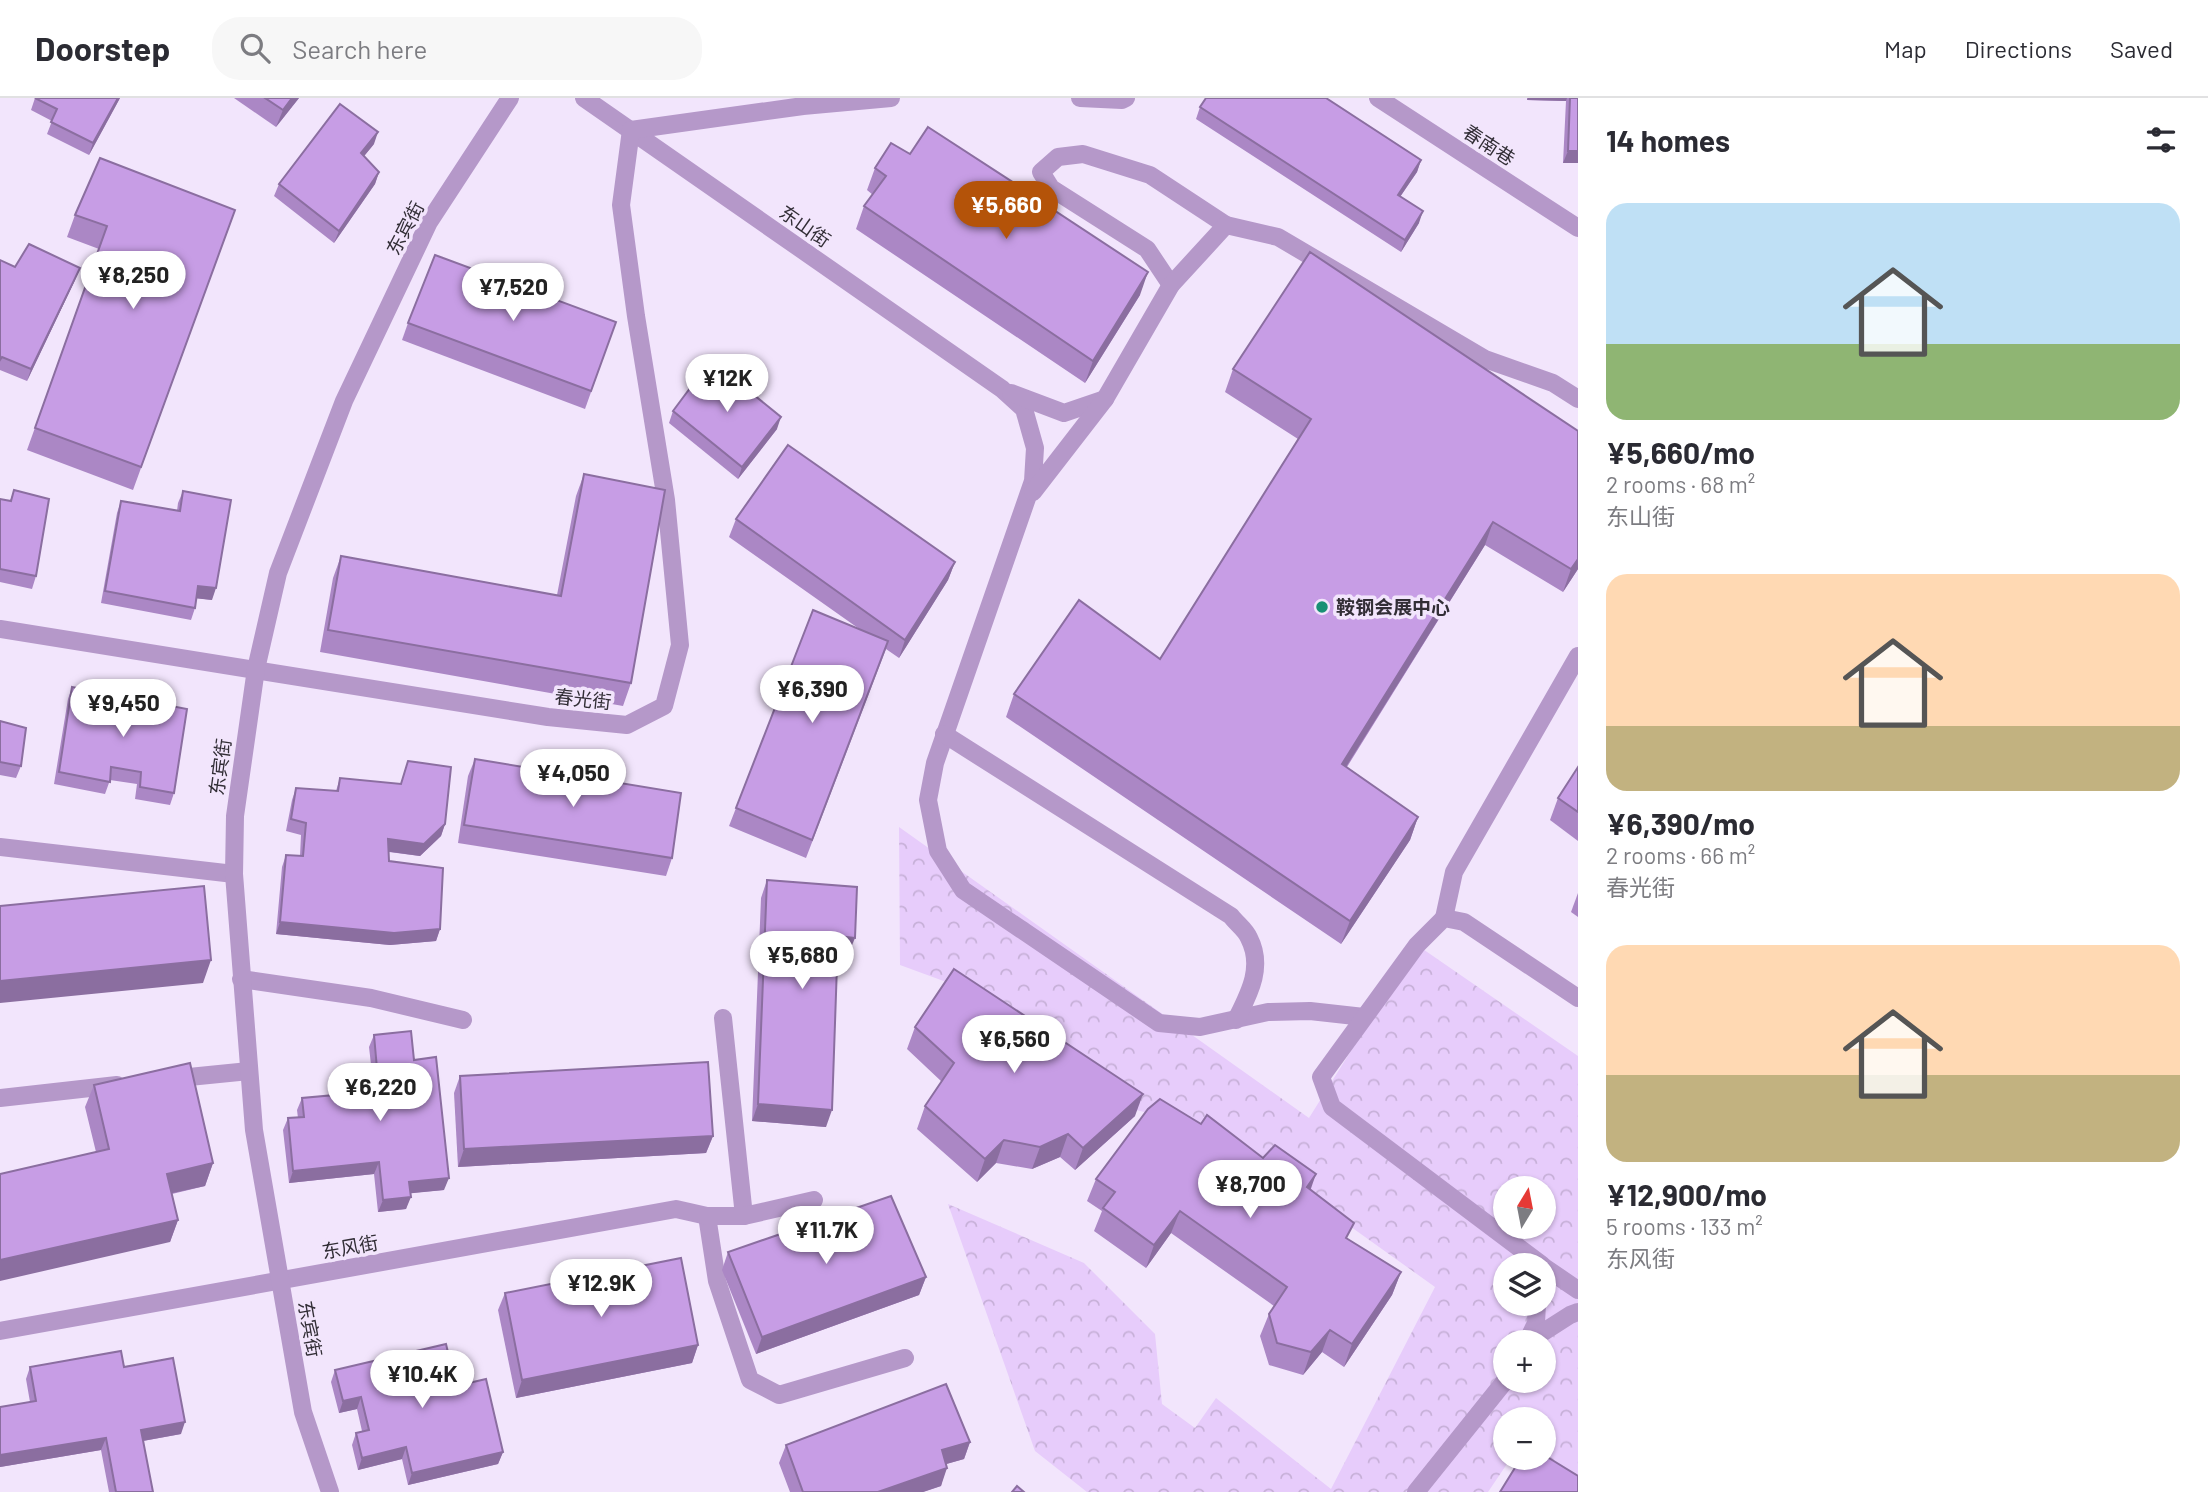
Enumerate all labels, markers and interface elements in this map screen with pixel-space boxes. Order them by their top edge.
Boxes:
search box [212,17,702,80]
text: Doorstep [35,28,170,68]
icon: search [236,29,274,67]
text: Search here [292,33,427,64]
text: Map [1884,34,1927,63]
text: Directions [1965,34,2072,63]
text: Saved [2110,34,2173,63]
street label: 春南巷 [1459,119,1519,170]
icon: filters [2142,121,2180,159]
text: 14 homes [1606,122,1730,158]
pin: ¥5,660 [949,181,1063,241]
text: ¥5,660 [970,190,1042,218]
street label: 东宾街 [381,197,428,258]
street label: 东山街 [775,200,835,251]
icon: home [1830,249,1956,375]
pin: ¥8,250 [76,252,190,311]
text: ¥8,250 [97,260,169,288]
pin: ¥7,520 [456,264,570,323]
text: ¥7,520 [478,272,548,300]
pin: ¥12K [686,354,768,414]
text: ¥12K [701,363,753,391]
text: ¥5,660/mo [1606,434,1755,470]
text: 2 rooms · 68 m² [1606,470,1755,498]
text: 东山街 [1606,502,1675,530]
place label: 鞍钢会展中心 [1336,595,1450,618]
marker: 鞍钢会展中心 [1314,599,1330,615]
icon: home [1830,620,1956,746]
pin: ¥6,390 [755,666,869,725]
text: ¥6,390 [776,674,848,702]
pin: ¥9,450 [66,680,180,739]
street label: 春光街 [553,684,613,713]
text: ¥9,450 [86,688,160,716]
street label: 东宾街 [204,737,235,797]
pin: ¥4,050 [516,750,630,809]
text: ¥4,050 [536,758,610,786]
text: ¥6,390/mo [1606,805,1755,841]
text: 2 rooms · 66 m² [1606,841,1755,869]
text: 春光街 [1606,873,1675,901]
pin: ¥5,680 [745,932,859,991]
text: ¥5,680 [766,940,838,968]
icon: home [1830,991,1956,1117]
pin: ¥6,560 [957,1016,1071,1075]
text: ¥6,560 [978,1024,1050,1052]
pin: ¥6,220 [323,1063,437,1123]
text: ¥6,220 [343,1072,417,1100]
pin: ¥8,700 [1193,1160,1307,1220]
text: ¥8,700 [1214,1169,1286,1197]
north arrow [1493,1176,1556,1239]
map controls [1493,1176,1556,1470]
text: ¥12,900/mo [1606,1176,1767,1212]
pin: ¥11.7K [769,1206,883,1266]
text: 5 rooms · 133 m² [1606,1212,1763,1240]
text: ¥11.7K [794,1215,858,1243]
street label: 东风街 [320,1230,380,1263]
text: 东风街 [1606,1244,1675,1272]
button: layers [1493,1253,1556,1316]
pin: ¥12.9K [544,1260,658,1319]
text: ¥12.9K [566,1268,636,1296]
street label: 东宾街 [294,1299,327,1359]
button: + [1493,1330,1556,1393]
pin: ¥10.4K [365,1350,479,1410]
text: ¥10.4K [386,1359,458,1387]
button: − [1493,1407,1556,1470]

